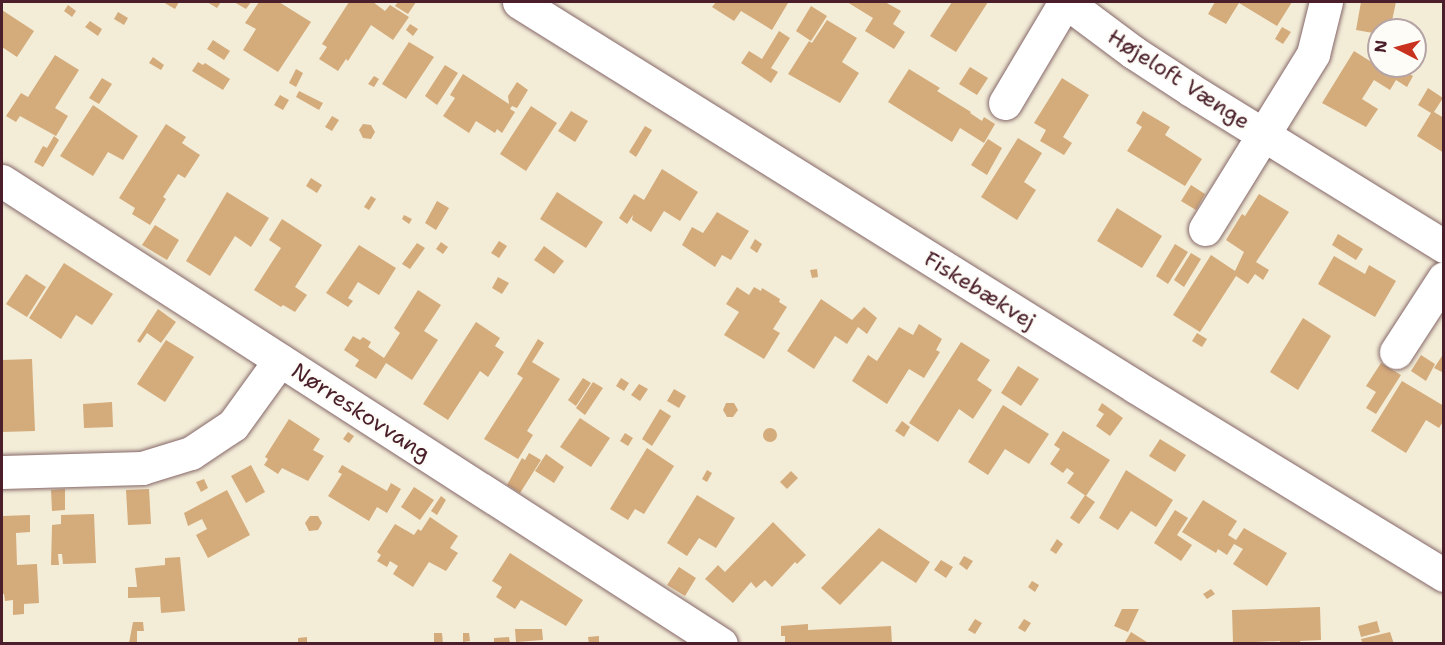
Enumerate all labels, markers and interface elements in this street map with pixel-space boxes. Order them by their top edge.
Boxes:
north arrow [1367,18,1427,78]
street label: Højeloft Vænge [1103,23,1255,135]
text: N [1369,39,1392,54]
street label: Fiskebækvej [919,245,1041,335]
street label: Nørreskovvang [286,357,436,467]

